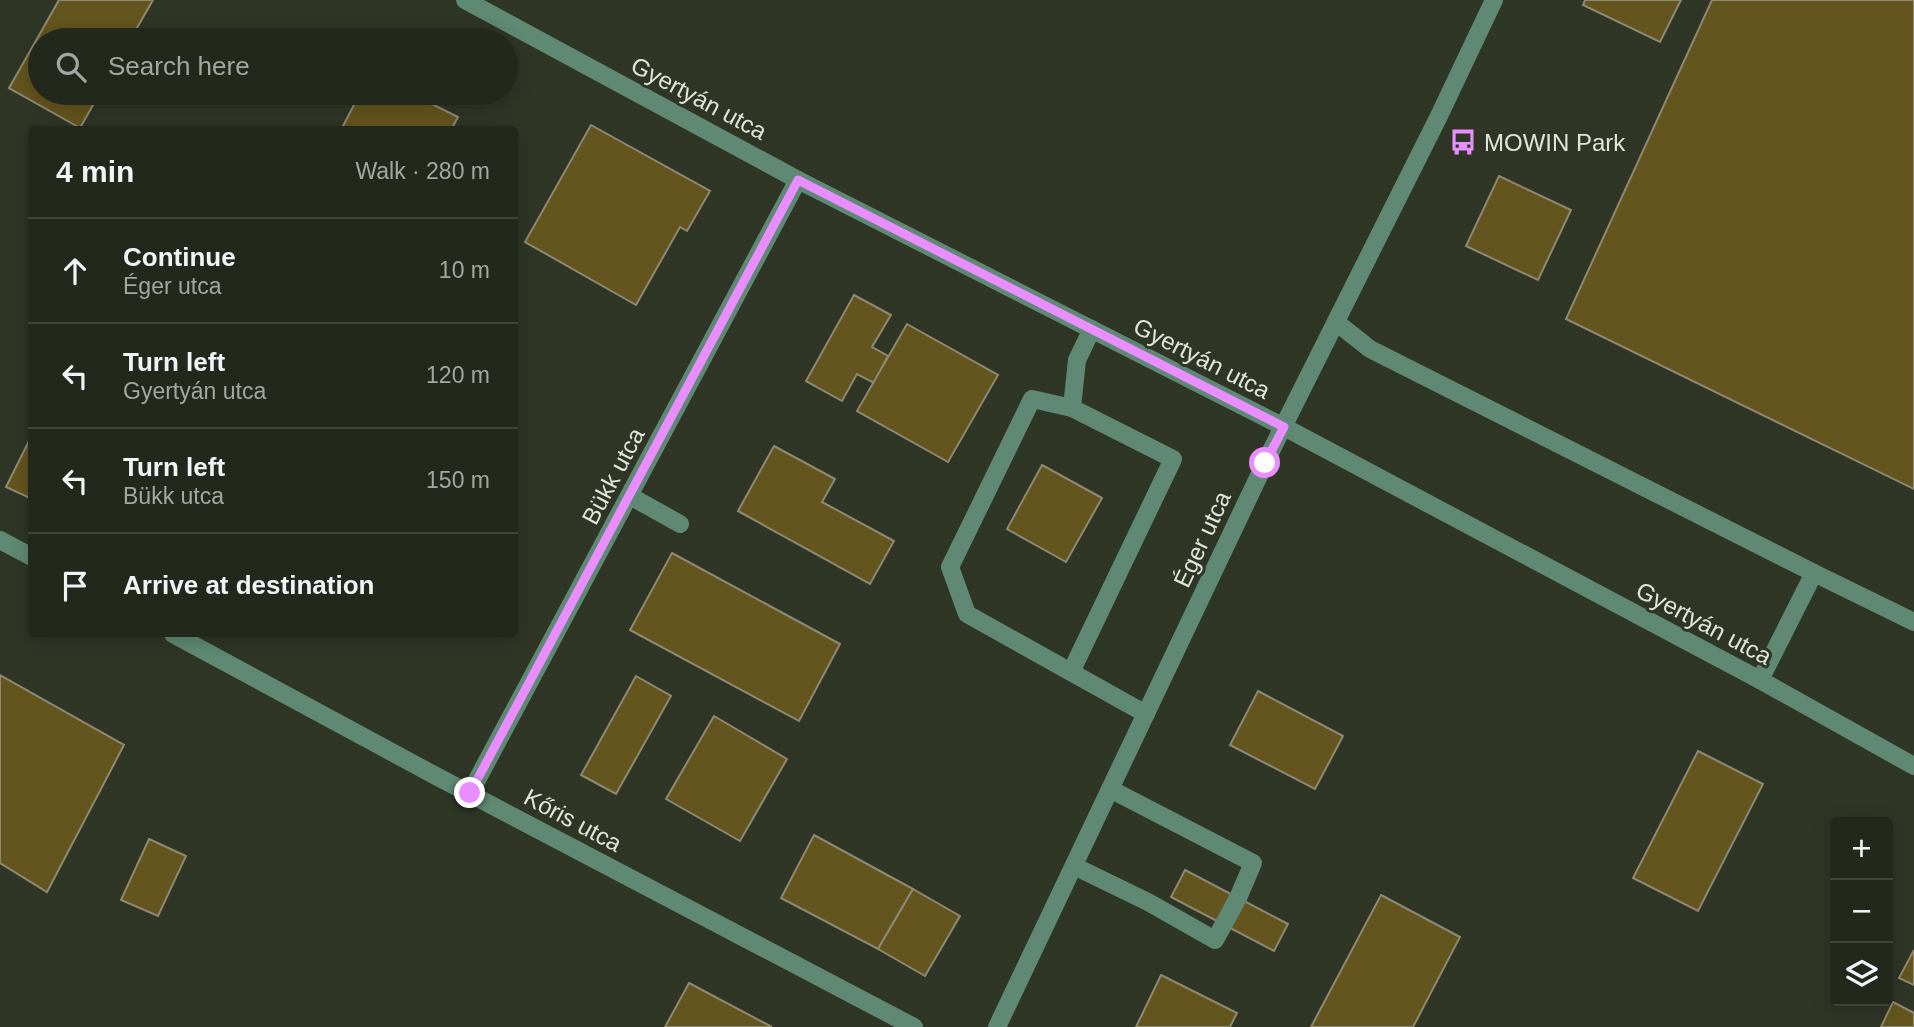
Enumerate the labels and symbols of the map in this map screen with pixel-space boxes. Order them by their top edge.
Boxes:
street label: Gyertyán utca [627,51,772,145]
bus stop icon: MOWIN Park [1448,127,1478,157]
place label: MOWIN Park [1484,129,1626,156]
street label: Gyertyán utca [1129,312,1275,404]
street label: Bükk utca [576,423,650,529]
route start [1249,447,1280,478]
street label: Éger utca [1168,486,1236,591]
street label: Gyertyán utca [1632,576,1777,670]
route end [454,777,485,808]
street label: Kőris utca [520,783,627,857]

